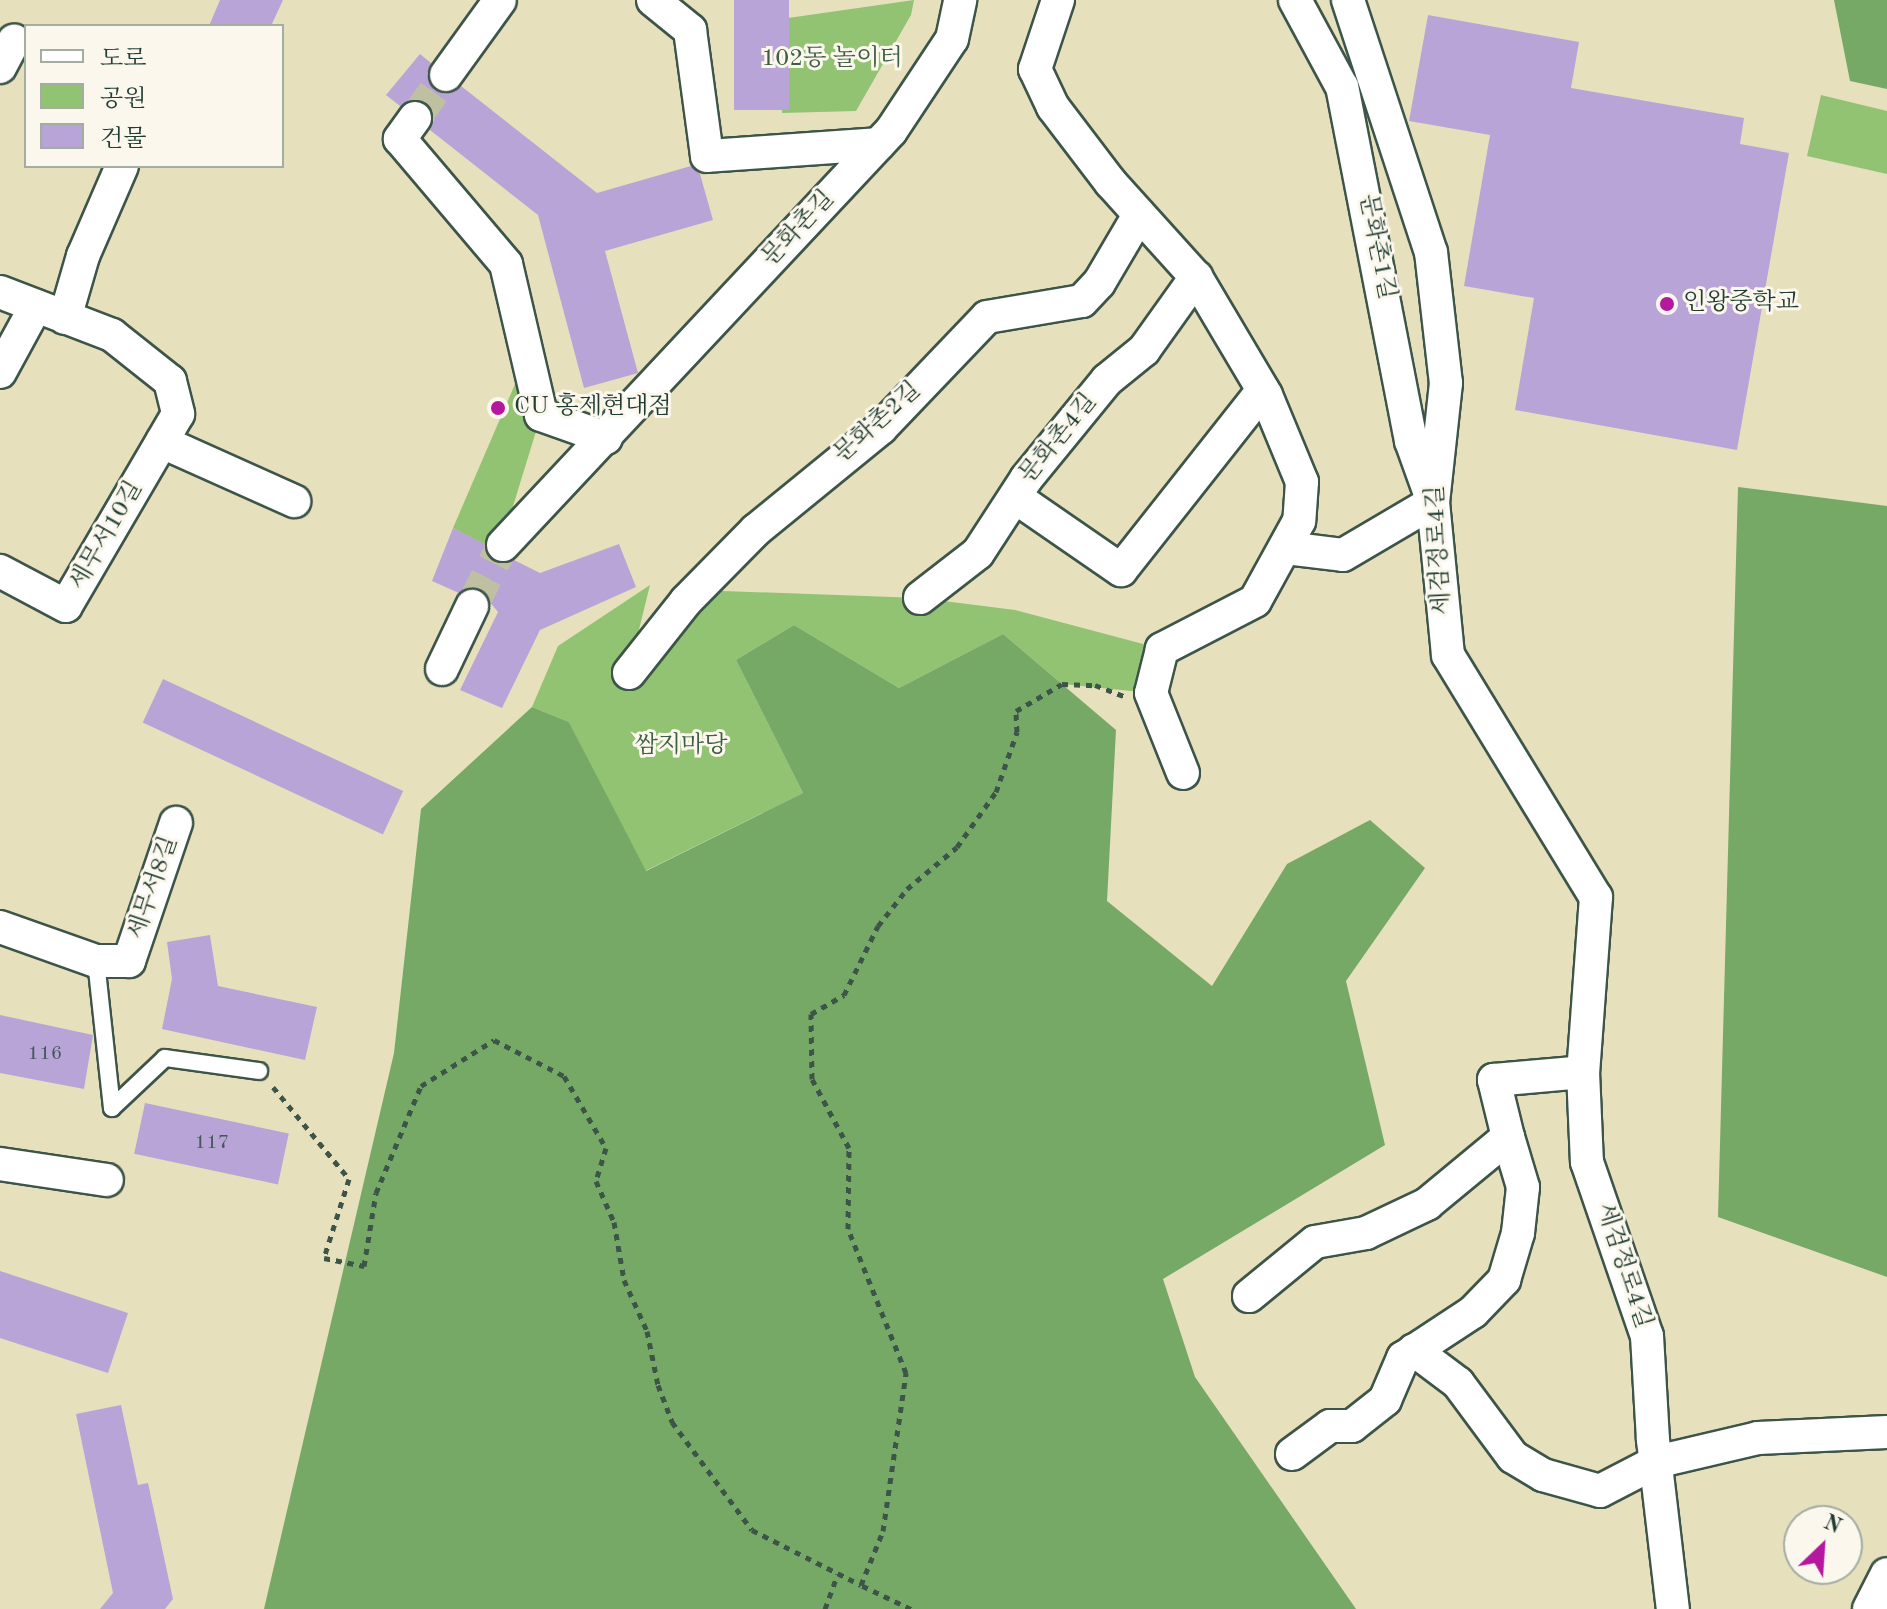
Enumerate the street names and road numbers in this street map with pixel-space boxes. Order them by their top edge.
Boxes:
street label: 문화촌길 [757,185,841,273]
street label: 문화촌1길 [1352,192,1400,302]
street label: 문화촌2길 [829,377,927,469]
street label: 문화촌4길 [1014,388,1104,490]
street label: 세무서10길 [64,477,150,595]
street label: 세검정로4길 [1422,484,1458,616]
street label: 세무서8길 [123,833,185,943]
street label: 세검정로4길 [1589,1200,1657,1332]

